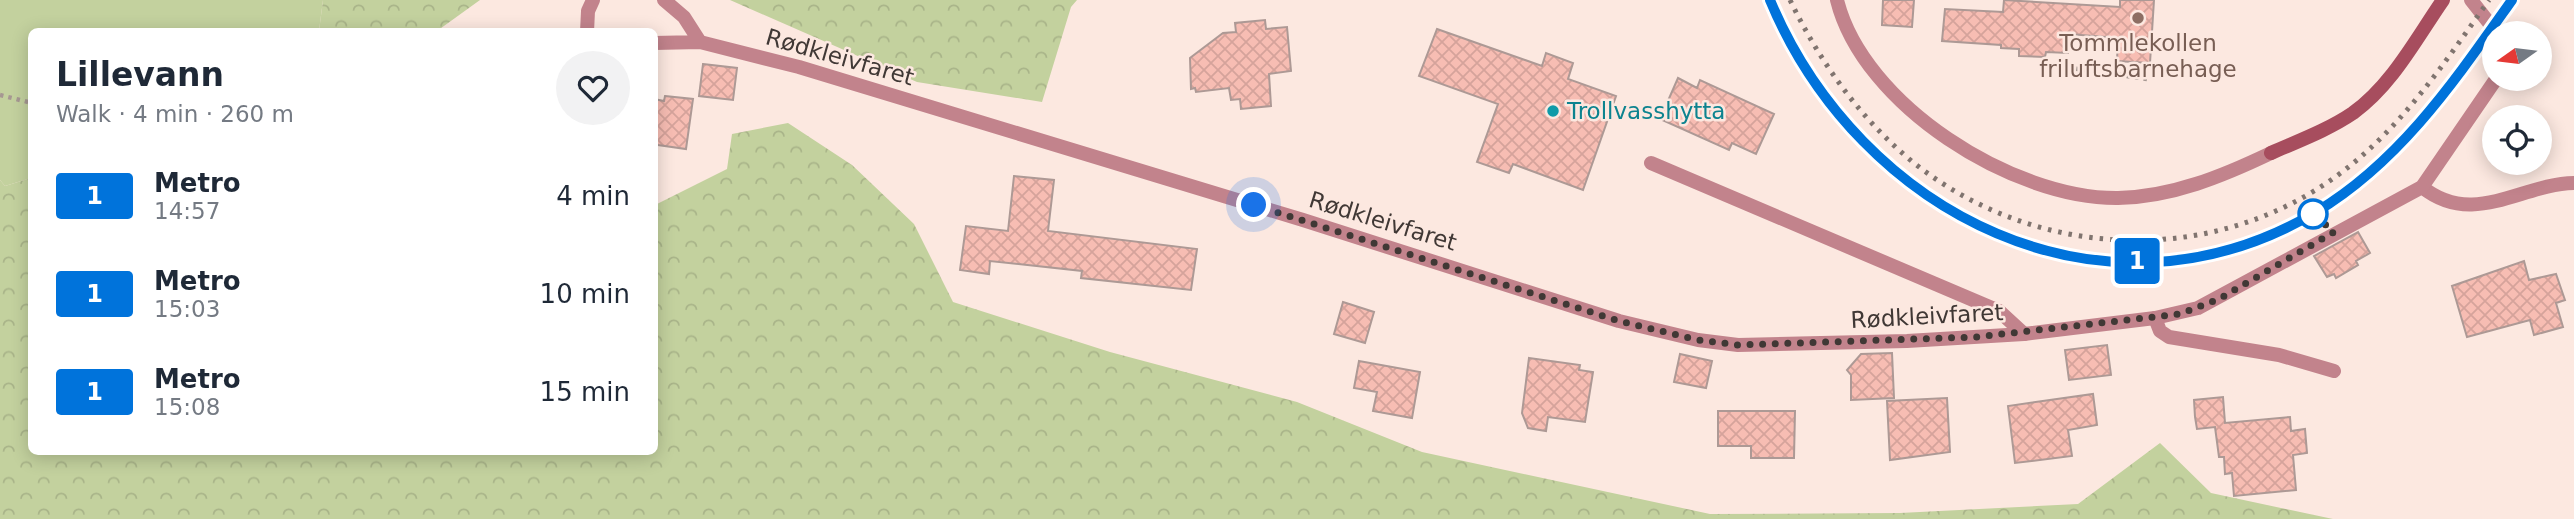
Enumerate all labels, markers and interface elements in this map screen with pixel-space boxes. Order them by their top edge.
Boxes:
marker: Tommlekollen friluftsbarnehage [2130,10,2146,26]
north arrow [2482,21,2552,91]
map controls [2482,21,2552,175]
street label: Rødkleivfaret [763,23,917,91]
place label: Tommlekollen friluftsbarnehage [2039,30,2237,82]
button: heart [556,51,630,125]
text: Lillevann [56,55,224,94]
place label: Trollvasshytta [1566,98,1725,124]
text: Walk · 4 min · 260 m [56,101,294,127]
marker: Trollvasshytta [1545,103,1561,119]
button: locate [2482,105,2552,175]
text: Metro [154,168,241,198]
text: 4 min [556,181,630,211]
text: 1 [86,182,103,210]
street label: Rødkleivfaret [1306,186,1460,256]
your location [1236,187,1271,222]
text: 14:57 [154,198,220,224]
unlabelled marker [2298,199,2328,229]
line badge: 1 [2114,238,2160,284]
text: 1 [2129,247,2145,275]
text: Metro [154,266,241,296]
text: 10 min [540,279,630,309]
text: 1 [86,280,103,308]
text: 15:03 [154,296,220,322]
street label: Rødkleivfaret [1850,299,2004,333]
text: Metro [154,364,241,394]
text: 15 min [540,377,630,407]
text: 1 [86,378,103,406]
text: 15:08 [154,394,220,420]

